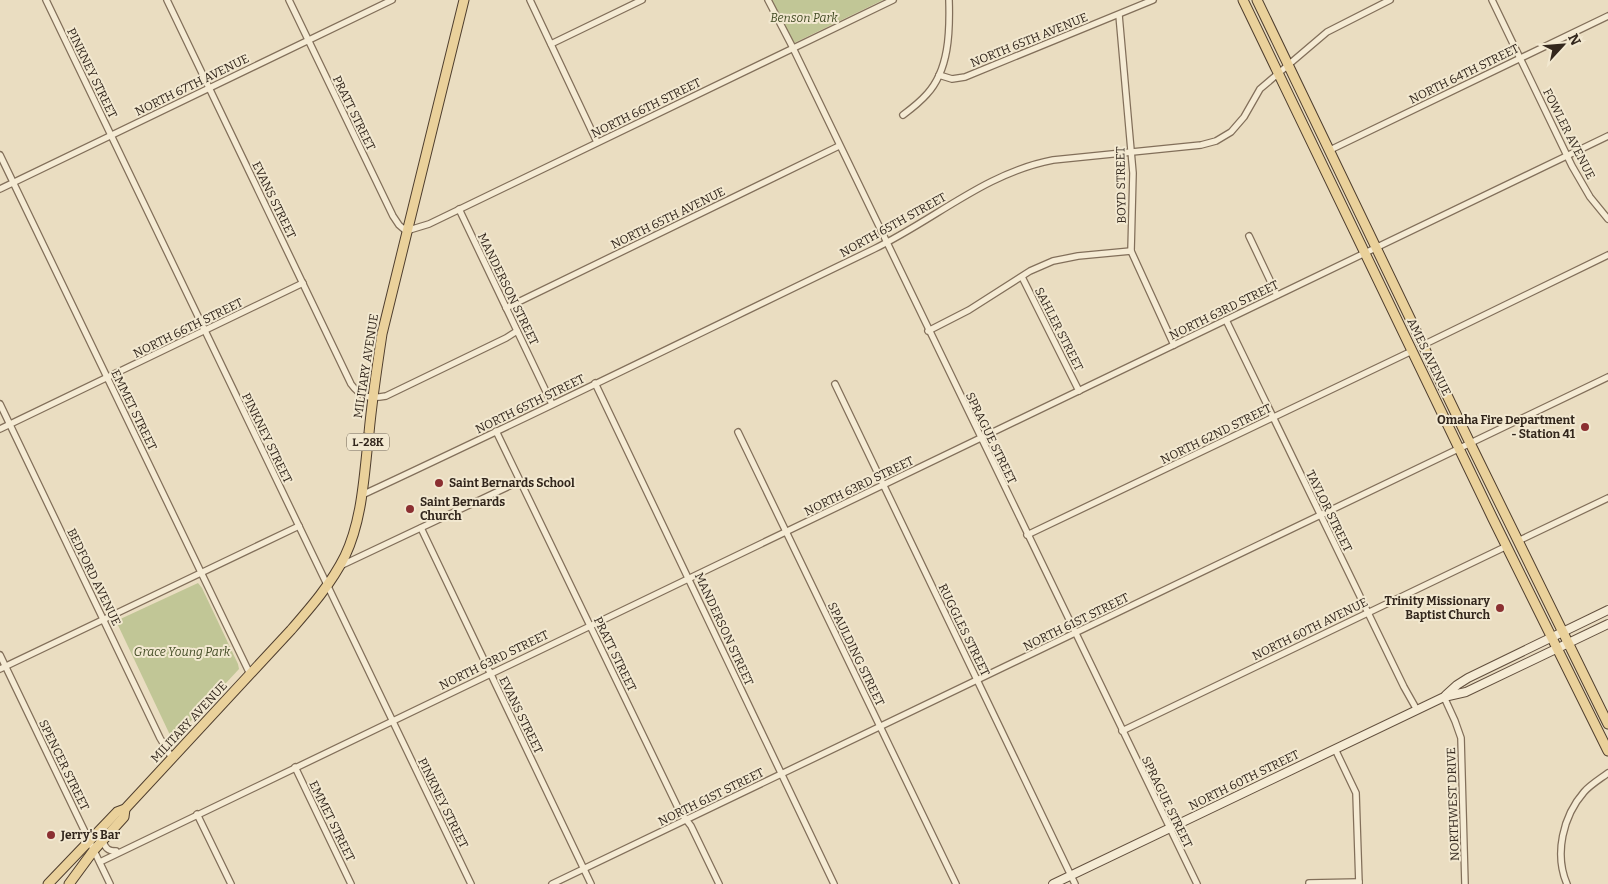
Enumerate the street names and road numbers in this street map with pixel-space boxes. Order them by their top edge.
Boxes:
street label: NORTH 65TH AVENUE [968,10,1090,70]
street label: PINKNEY STREET [64,26,120,120]
street label: NORTH 64TH STREET [1407,41,1521,107]
street label: NORTH 67TH AVENUE [133,51,251,119]
street label: PRATT STREET [330,73,378,153]
street label: NORTH 66TH STREET [589,75,703,141]
street label: FOWLER AVENUE [1540,86,1598,182]
street label: BOYD STREET [1113,146,1129,224]
street label: EVANS STREET [249,159,299,241]
street label: NORTH 65TH AVENUE [609,184,727,252]
street label: NORTH 65TH STREET [837,190,949,260]
street label: MANDERSON STREET [475,231,541,347]
street label: NORTH 63RD STREET [1167,277,1281,343]
street label: SAHLER STREET [1032,285,1086,373]
street label: NORTH 66TH STREET [131,295,245,361]
street label: MILITARY AVENUE [351,313,381,419]
street label: AMES AVENUE [1404,316,1454,398]
street label: EMMET STREET [108,367,160,453]
street label: NORTH 65TH STREET [473,372,587,436]
street label: SPRAGUE STREET [963,390,1019,486]
street label: PINKNEY STREET [239,391,295,485]
street label: NORTH 62ND STREET [1158,401,1274,467]
road number: L-28K [347,434,389,451]
street label: NORTH 63RD STREET [802,453,916,519]
street label: TAYLOR STREET [1303,468,1355,554]
street label: BEDFORD AVENUE [64,526,124,628]
street label: MANDERSON STREET [692,570,756,688]
street label: RUGGLES STREET [936,582,992,678]
street label: NORTH 61ST STREET [1021,590,1131,654]
street label: NORTH 60TH AVENUE [1250,595,1370,663]
street label: SPAULDING STREET [825,600,887,708]
street label: PRATT STREET [591,614,639,694]
street label: NORTH 63RD STREET [437,627,551,693]
street label: EVANS STREET [496,674,546,756]
street label: MILITARY AVENUE [148,679,230,765]
street label: SPENCER STREET [36,717,92,813]
street label: NORTH 60TH STREET [1187,747,1301,813]
street label: NORTHWEST DRIVE [1444,747,1462,861]
street label: SPRAGUE STREET [1139,754,1195,850]
street label: PINKNEY STREET [415,756,471,850]
street label: NORTH 61ST STREET [656,765,766,829]
street label: EMMET STREET [306,778,358,864]

